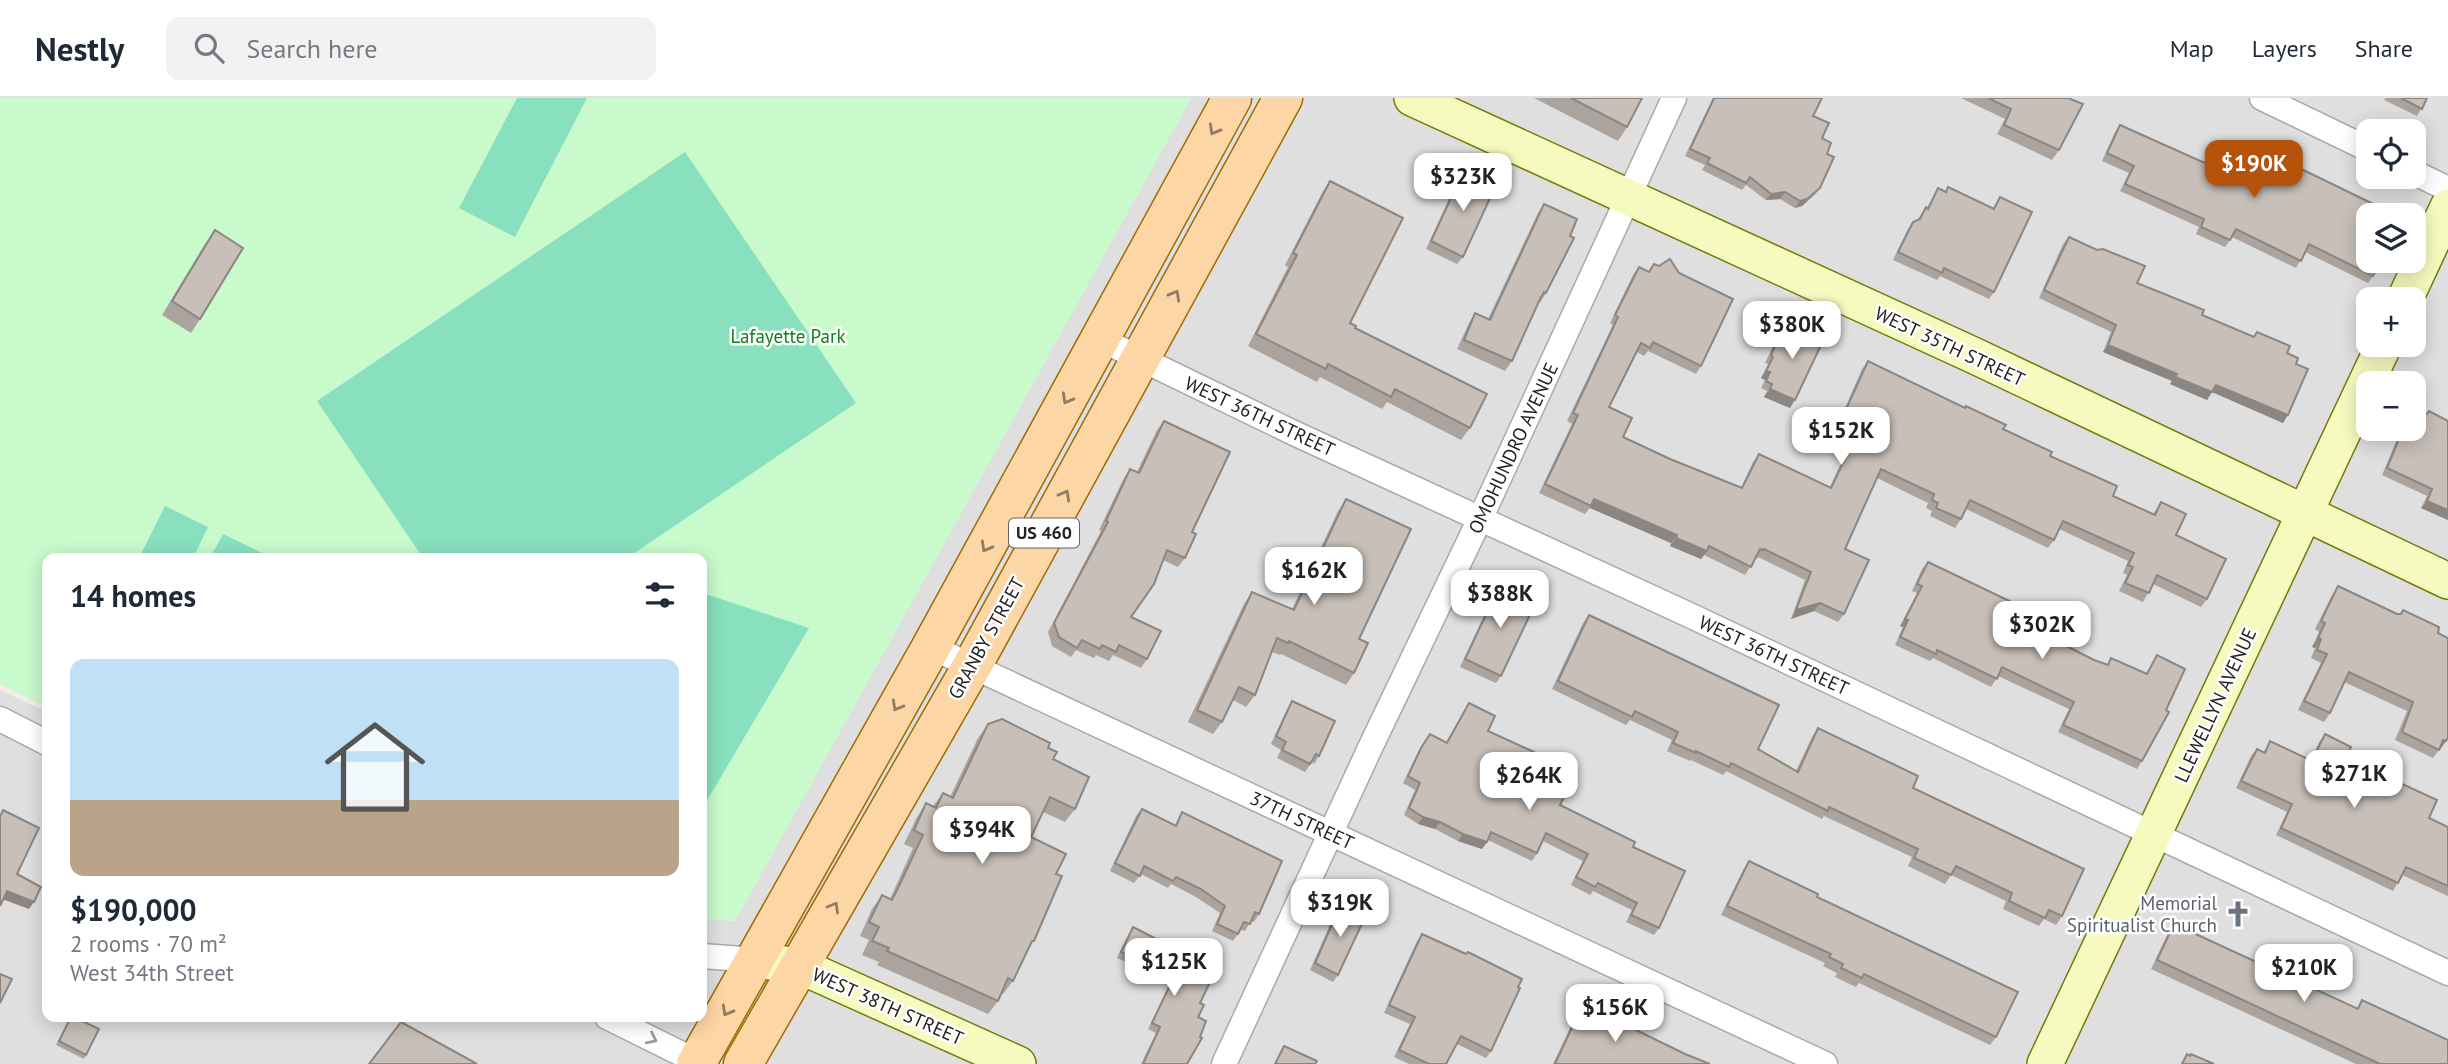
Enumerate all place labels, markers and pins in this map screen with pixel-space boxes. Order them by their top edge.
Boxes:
pin: $190K [2205,140,2303,200]
pin: $323K [1414,153,1512,213]
pin: $380K [1743,302,1841,361]
pin: $152K [1792,408,1890,467]
pin: $162K [1265,547,1363,607]
pin: $388K [1451,570,1549,630]
pin: $302K [1993,602,2091,661]
pin: $271K [2305,750,2403,810]
pin: $264K [1480,752,1578,812]
pin: $394K [933,806,1031,866]
pin: $319K [1291,880,1389,939]
place label: Memorial Spiritualist Church [2067,891,2217,937]
church icon: Memorial Spiritualist Church [2223,899,2253,929]
pin: $125K [1125,939,1223,998]
pin: $210K [2255,944,2353,1004]
pin: $156K [1566,984,1664,1044]

